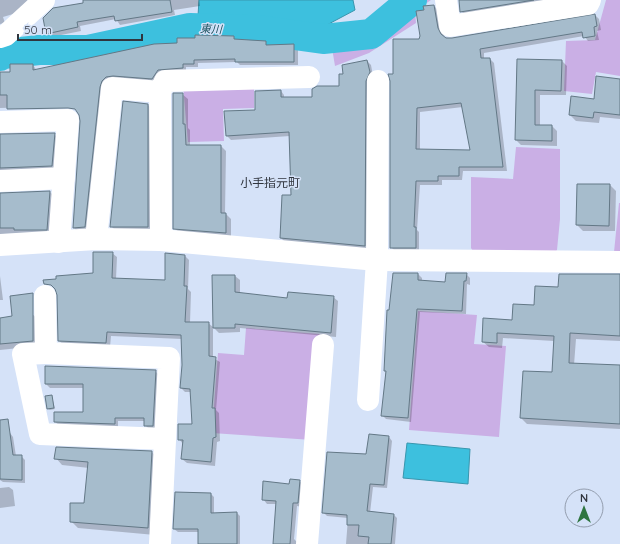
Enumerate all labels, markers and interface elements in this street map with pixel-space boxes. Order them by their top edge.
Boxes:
scale bar [18,16,142,42]
text: 50 m [24,22,52,37]
water label: 東川 [200,22,223,36]
district label: 小手指元町 [240,175,300,190]
north arrow [564,488,604,528]
text: N [580,491,588,505]

